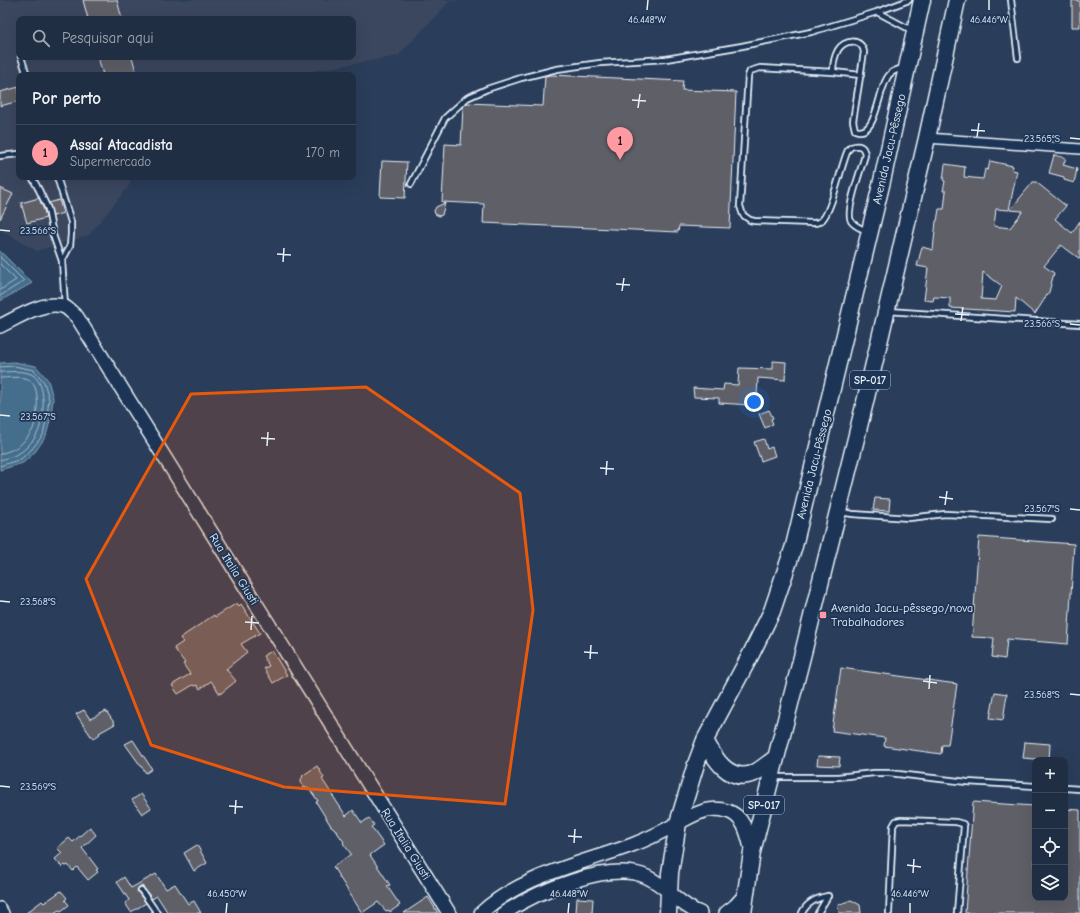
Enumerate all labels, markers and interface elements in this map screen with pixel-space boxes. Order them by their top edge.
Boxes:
text: 46.448°W [628,14,666,26]
text: 46.446°W [970,14,1008,26]
search box [16,16,356,60]
icon: search [30,27,52,49]
text: Pesquisar aqui [62,29,154,47]
text: Por perto [32,89,101,108]
street label: Avenida Jacu-Pêssego [869,92,909,206]
pin: 1 [607,127,633,160]
text: 23.565°S [1024,133,1061,145]
text: Assaí Atacadista [70,136,173,154]
text: 1 [42,145,48,160]
text: 170 m [306,145,340,160]
text: Supermercado [70,154,151,169]
text: 23.566°S [20,225,57,237]
text: 23.566°S [1024,318,1061,330]
road number: SP-017 [850,371,890,389]
your location [744,392,764,412]
street label: Avenida Jacu-Pêssego [794,407,834,521]
text: 23.567°S [20,411,56,423]
text: 23.567°S [1024,503,1060,515]
street label: Rua Italia Giusti [206,531,262,607]
text: 23.568°S [20,596,56,608]
place label: Avenida Jacu-pêssego/nova Trabalhadores [831,601,973,629]
marker: Avenida Jacu-pêssego/nova Trabalhadores [818,610,828,620]
text: 23.568°S [1024,689,1060,701]
map controls [1032,757,1068,901]
button: + [1032,757,1068,793]
text: 23.569°S [20,781,56,793]
button: − [1032,793,1068,829]
road number: SP-017 [744,796,784,814]
street label: Rua Italia Giusti [378,806,434,882]
button: locate [1032,829,1068,865]
button: layers [1032,865,1068,901]
text: 46.450°W [207,888,247,900]
text: 46.448°W [550,888,588,900]
text: 46.446°W [891,888,929,900]

